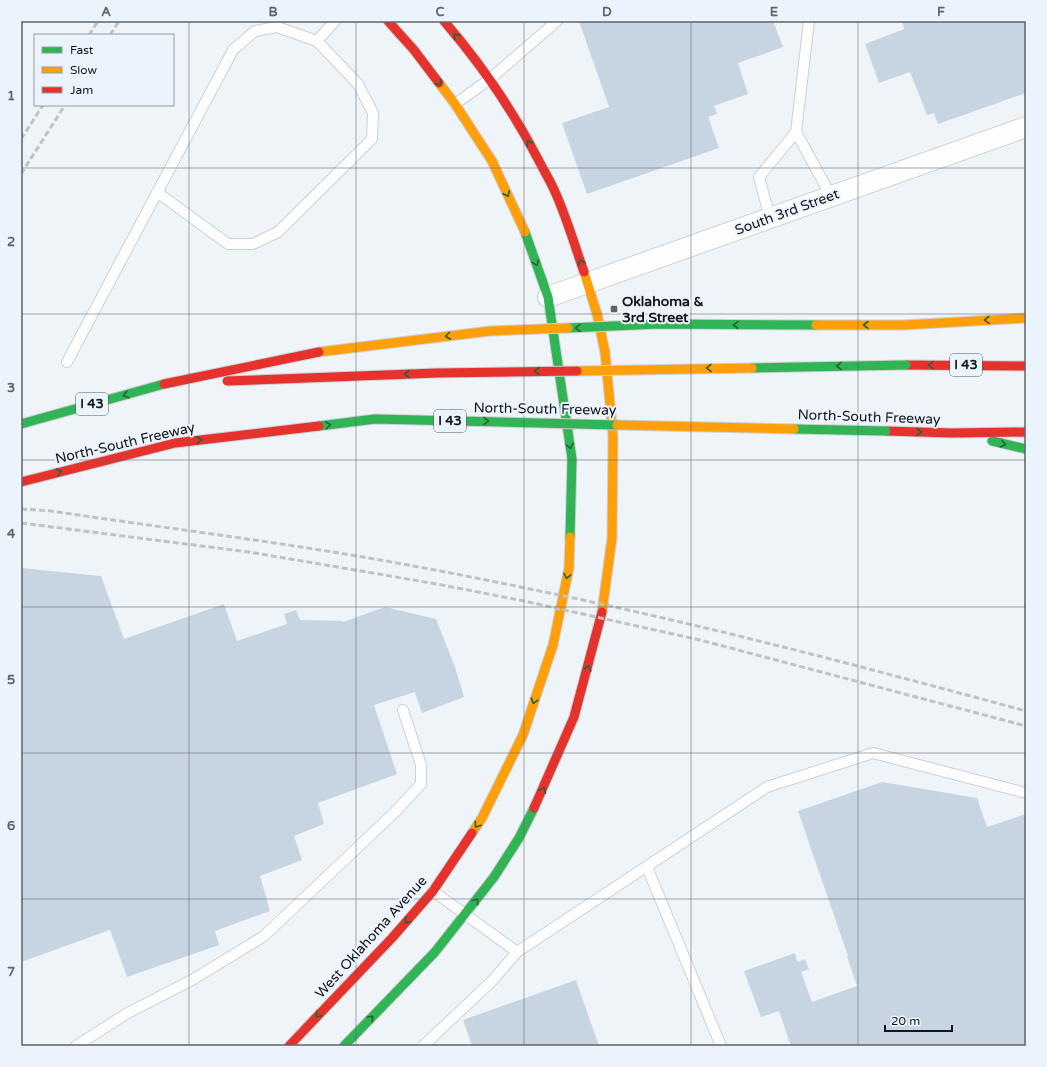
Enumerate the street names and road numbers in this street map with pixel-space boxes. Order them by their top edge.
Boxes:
street label: South 3rd Street [733,185,842,239]
road number: I 43 [950,354,982,376]
road number: I 43 [76,393,108,415]
street label: North-South Freeway [473,399,617,419]
street label: North-South Freeway [797,406,941,428]
road number: I 43 [434,410,466,432]
street label: North-South Freeway [54,419,197,467]
street label: West Oklahoma Avenue [312,872,431,1002]

